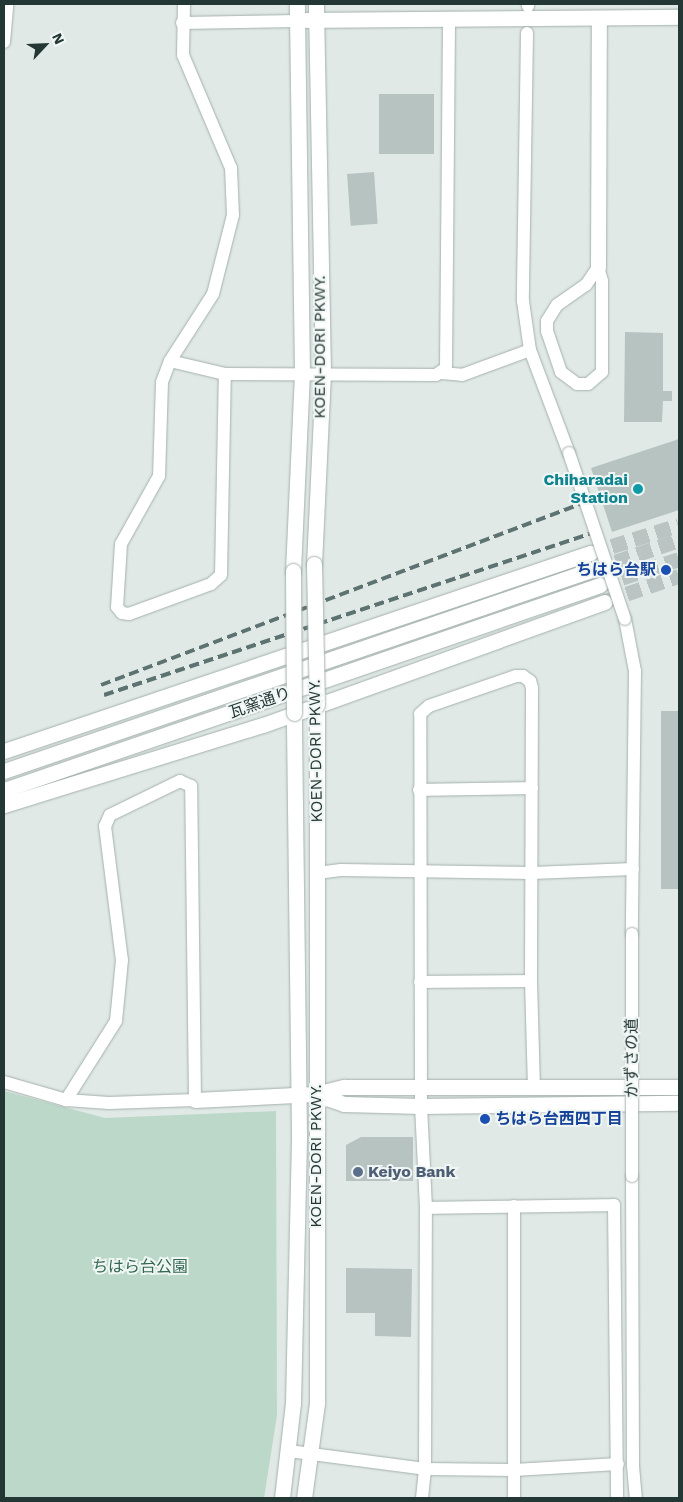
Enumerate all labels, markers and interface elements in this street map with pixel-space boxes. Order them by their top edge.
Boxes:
north arrow [20,20,70,70]
text: N [49,31,68,47]
street label: KOEN-DORI PKWY. [310,275,330,419]
place label: Chiharadai Station [543,470,628,508]
marker: Chiharadai Station [632,483,644,495]
place label: ちはら台駅 [576,560,656,580]
marker: ちはら台駅 [660,564,672,576]
street label: KOEN-DORI PKWY. [305,679,327,823]
street label: 瓦窯通り [227,684,293,722]
street label: かずさの道 [622,1018,642,1098]
street label: KOEN-DORI PKWY. [306,1084,326,1228]
place label: ちはら台西四丁目 [495,1109,623,1129]
marker: ちはら台西四丁目 [479,1113,491,1125]
place label: Keiyo Bank [368,1162,455,1182]
marker: Keiyo Bank [352,1166,364,1178]
park label: ちはら台公園 [92,1257,188,1277]

